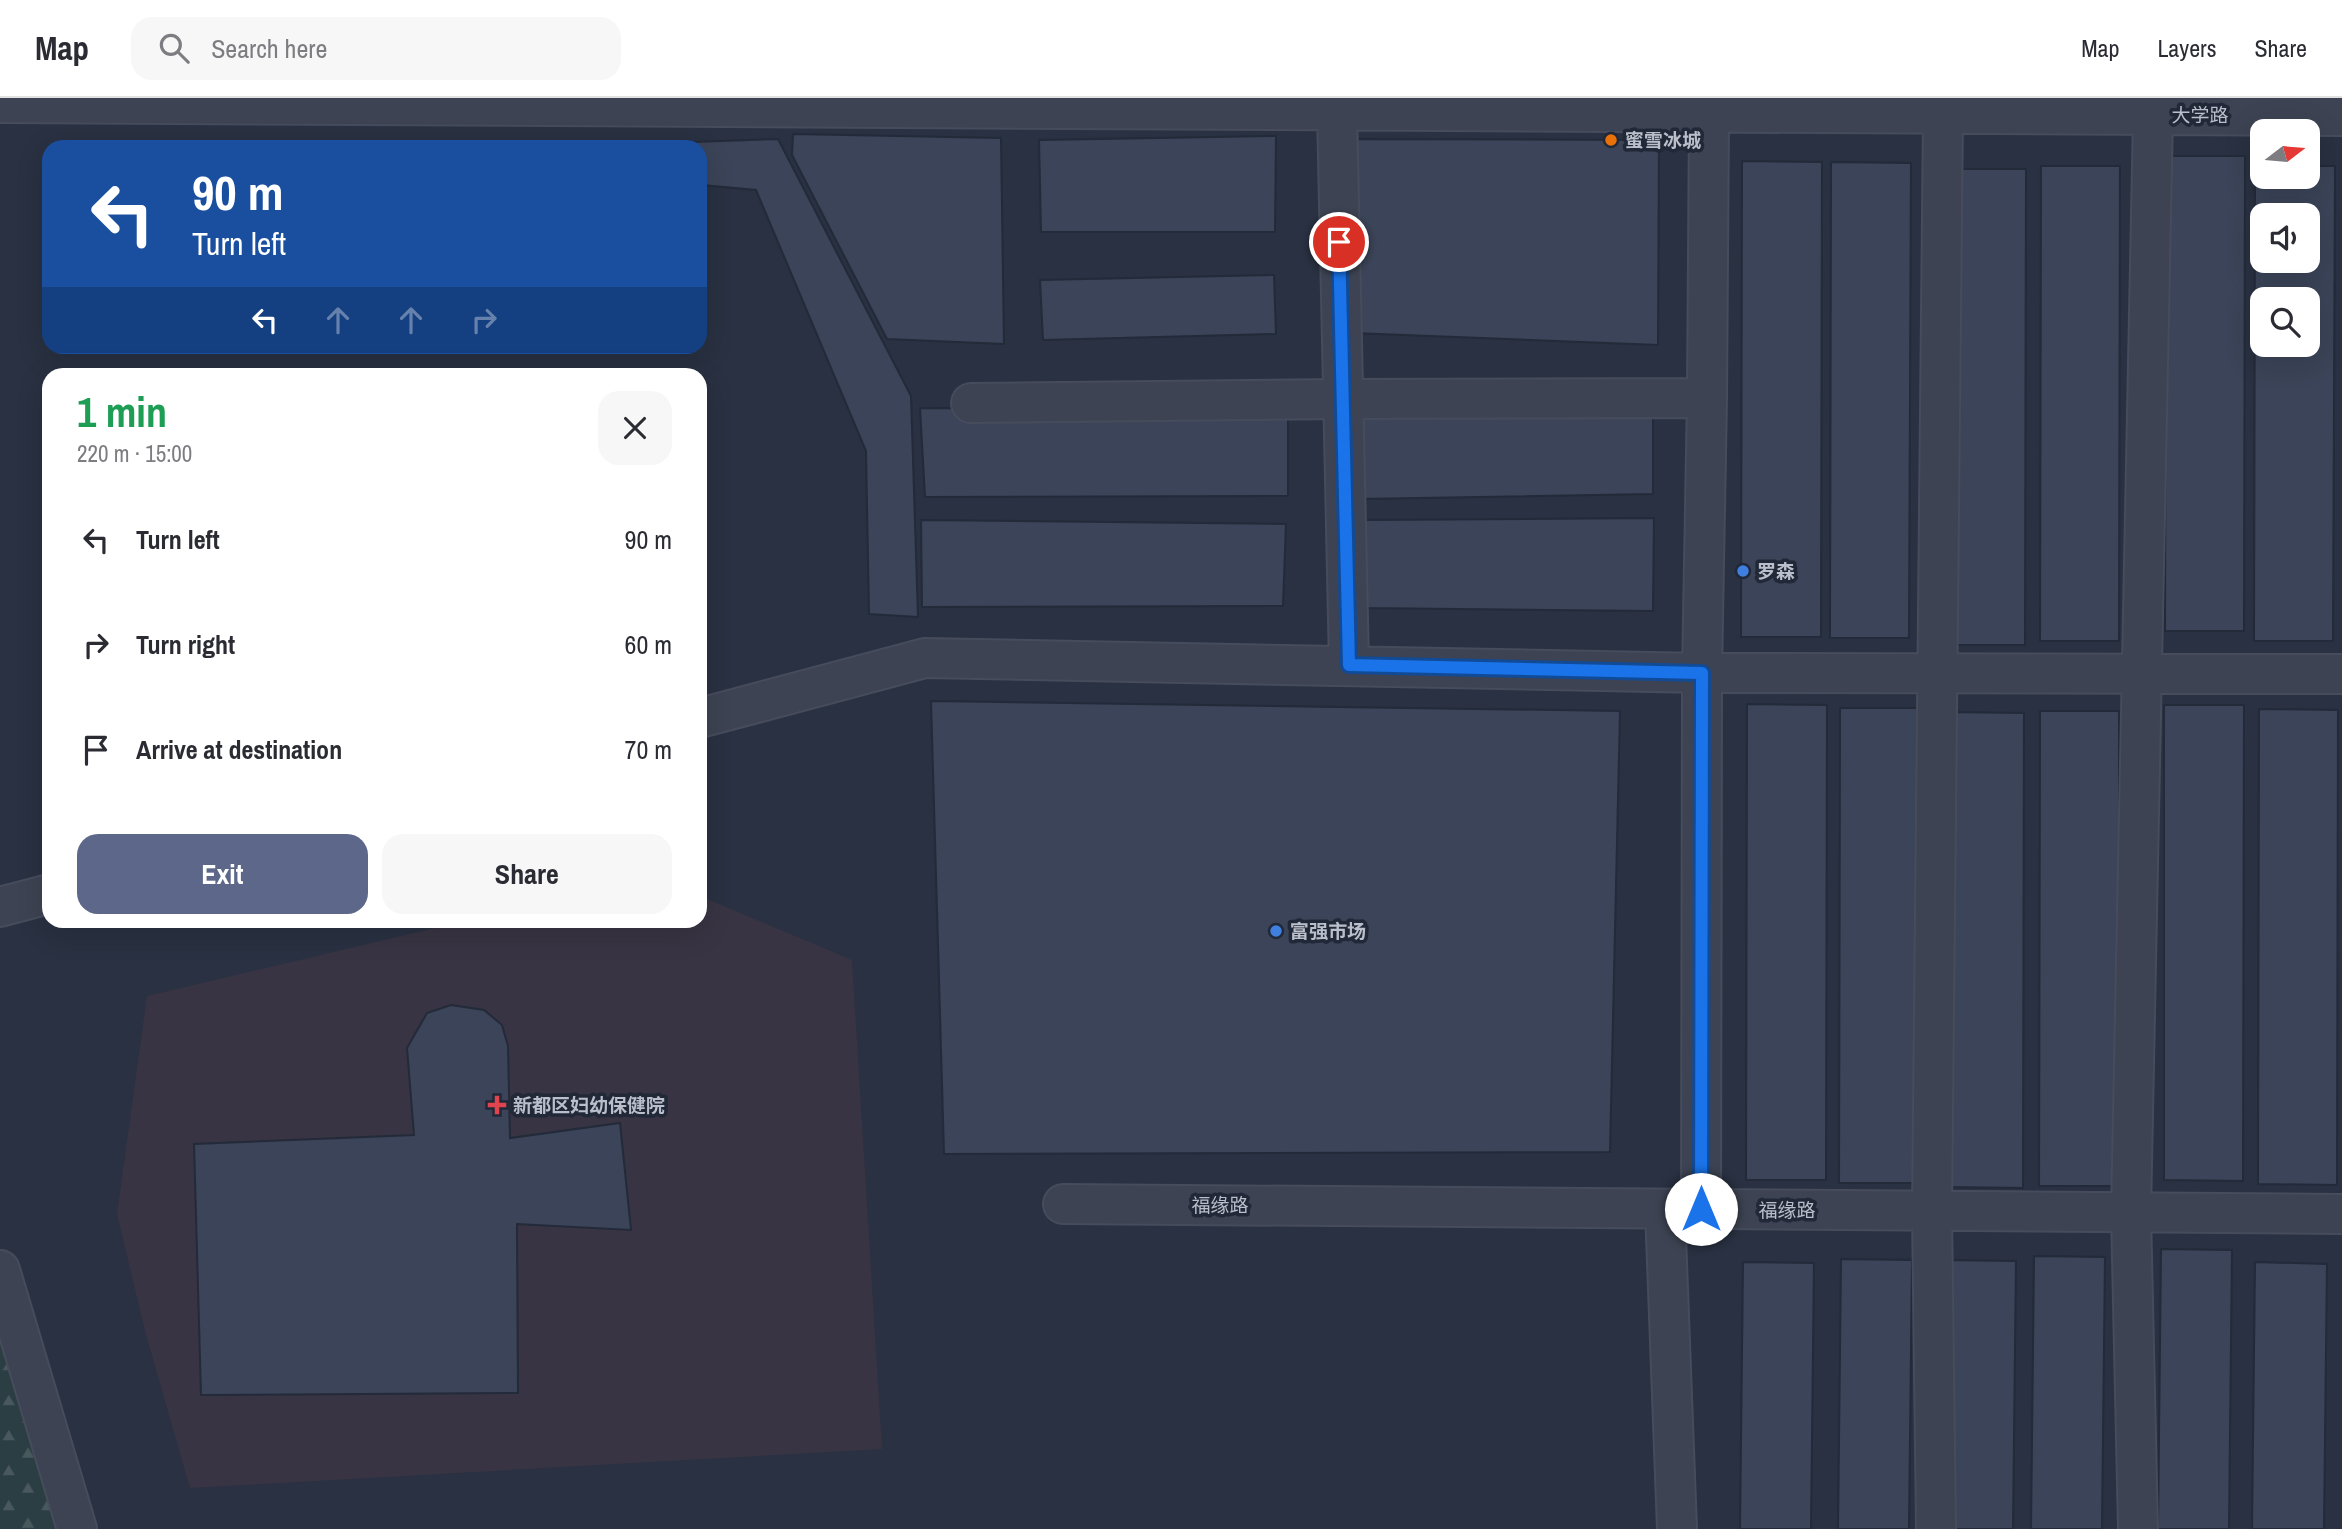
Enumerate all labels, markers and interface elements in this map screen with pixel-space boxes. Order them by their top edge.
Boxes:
search box [131,17,621,80]
text: Map [35,26,89,70]
icon: search [155,29,193,67]
text: Search here [211,31,327,66]
text: Map [2081,32,2119,64]
text: Layers [2157,32,2216,64]
text: Share [2254,32,2307,64]
street label: 大学路 [2171,102,2229,128]
north arrow [2250,119,2320,189]
map controls [2250,119,2320,357]
place label: 蜜雪冰城 [1625,127,1701,153]
marker: 蜜雪冰城 [1603,132,1619,148]
text: 90 m [192,159,284,225]
icon: left [77,168,168,259]
button: sound [2250,203,2320,273]
pin [1309,212,1369,272]
text: Turn left [192,222,286,265]
icon: arrive [1320,223,1358,261]
button: search [2250,287,2320,357]
icon: left [246,301,284,339]
icon: ahead [319,301,357,339]
icon: ahead [392,301,430,339]
icon: right [465,301,503,339]
text: 1 min [77,384,167,440]
button: close [598,391,672,465]
text: 220 m · 15:00 [77,438,192,469]
icon: left [77,521,115,559]
text: Turn left [136,522,220,557]
text: 90 m [625,522,672,557]
place label: 罗森 [1757,558,1795,584]
marker: 罗森 [1735,563,1751,579]
icon: right [77,626,115,664]
text: Turn right [136,627,235,662]
text: 60 m [625,627,672,662]
icon: arrive [77,731,115,769]
text: Arrive at destination [136,732,342,767]
text: 70 m [625,732,672,767]
button: Exit [77,834,368,914]
button: Share [382,834,672,914]
place label: 富强市场 [1290,918,1366,944]
marker: 富强市场 [1268,923,1284,939]
place label: 新都区妇幼保健院 [513,1092,665,1118]
marker: 新都区妇幼保健院 [487,1095,507,1115]
position arrow [1664,1172,1738,1246]
street label: 福缘路 [1191,1192,1249,1218]
street label: 福缘路 [1758,1197,1816,1223]

